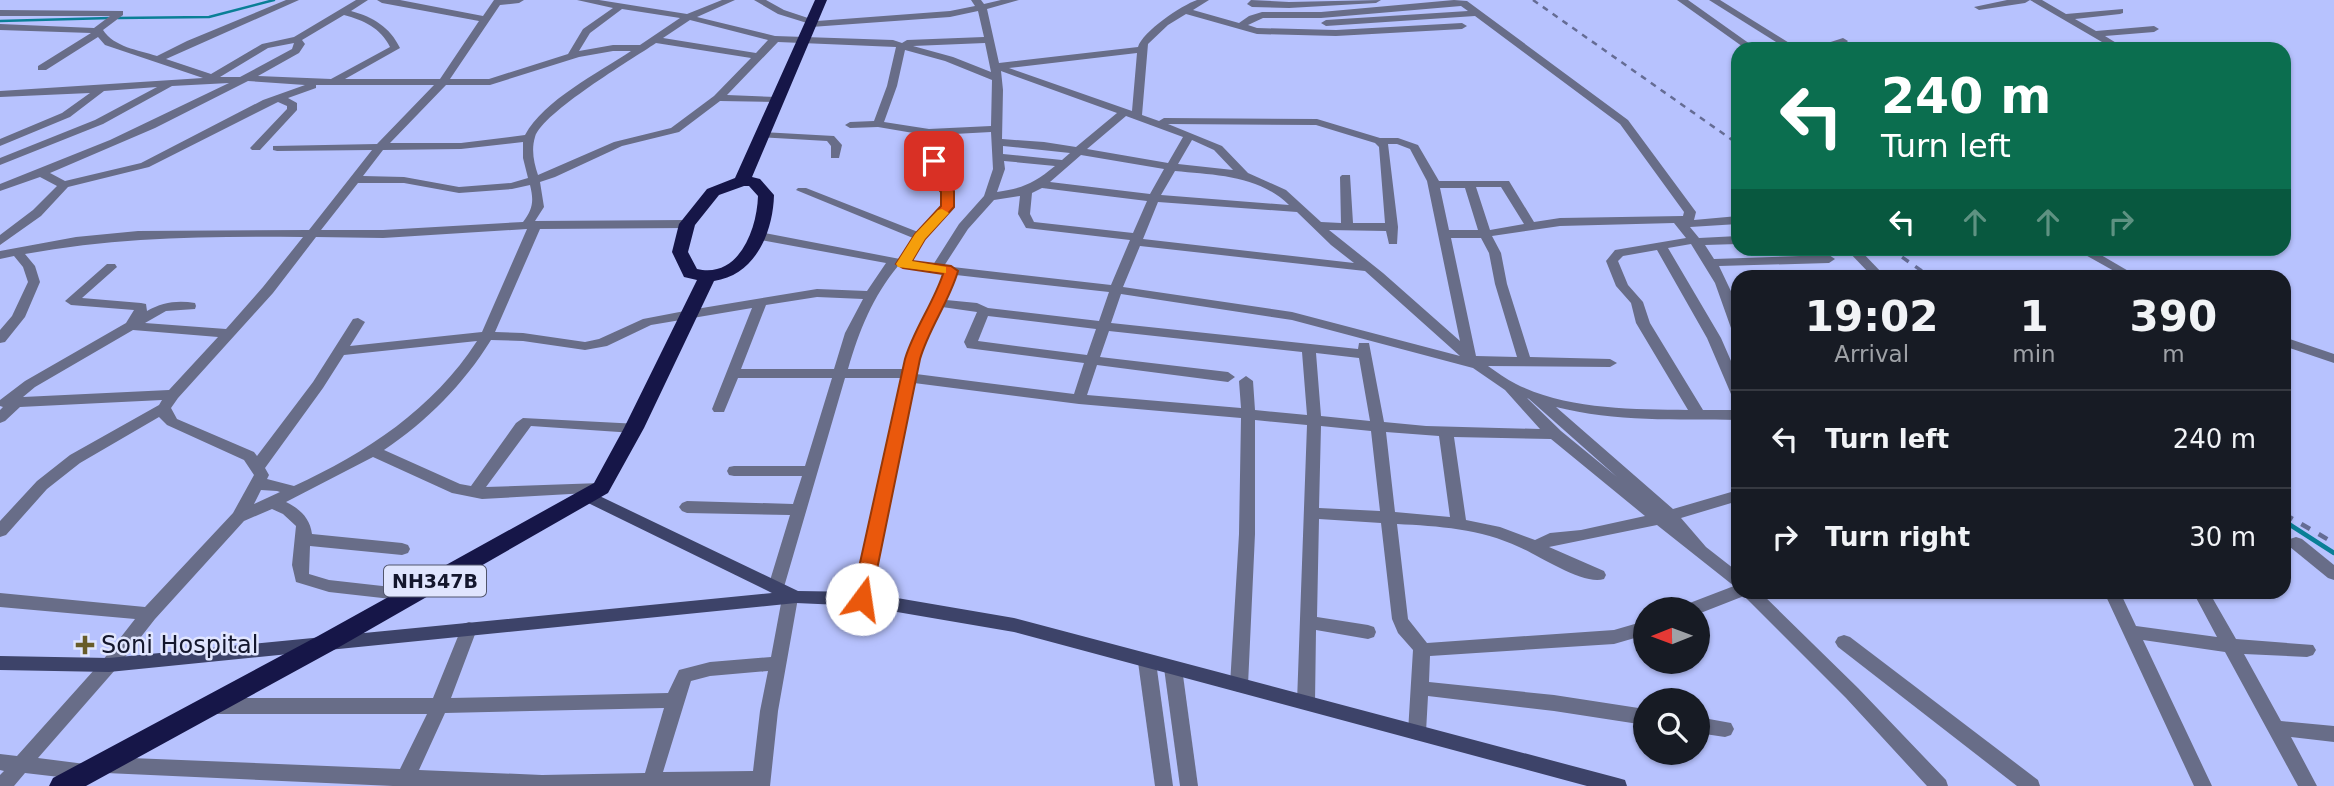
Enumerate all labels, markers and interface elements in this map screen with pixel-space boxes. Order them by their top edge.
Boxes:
text: 240 m [1881,68,2051,125]
icon: left [1766,70,1857,161]
text: Turn left [1881,127,2011,165]
pin [904,131,964,191]
icon: arrive [915,142,953,180]
icon: left [1883,203,1921,241]
icon: ahead [1956,203,1994,241]
icon: ahead [2029,203,2067,241]
icon: right [2102,203,2140,241]
text: 19:02 [1805,292,1939,341]
text: 1 [2019,292,2049,341]
text: 390 [2130,292,2217,341]
text: Arrival [1834,341,1909,367]
text: min [2012,341,2056,367]
text: m [2162,341,2185,367]
icon: left [1766,420,1804,458]
text: Turn left [1825,424,1949,454]
text: 240 m [2173,424,2256,454]
icon: right [1766,518,1804,556]
text: Turn right [1825,522,1970,552]
text: 30 m [2189,522,2256,552]
position arrow [825,562,899,636]
road number: NH347B [384,566,486,596]
north arrow [1633,597,1710,674]
map controls [1633,597,1710,765]
place label: Soni Hospital [101,631,258,659]
marker: Soni Hospital [75,635,95,655]
button: search [1633,688,1710,765]

